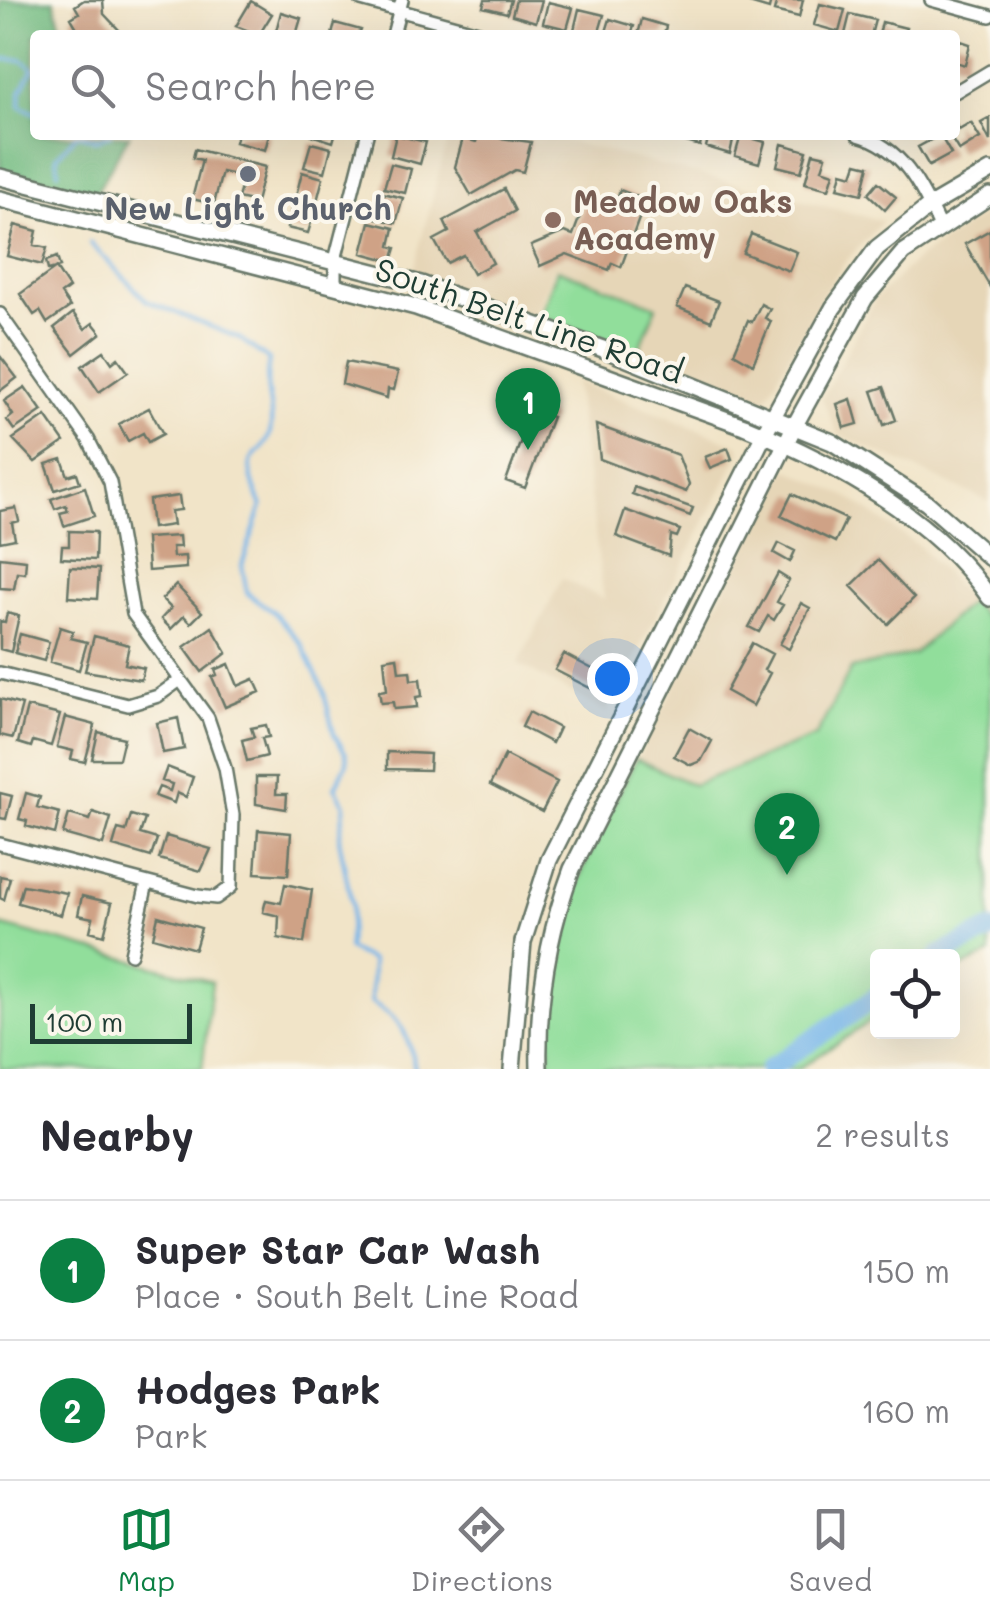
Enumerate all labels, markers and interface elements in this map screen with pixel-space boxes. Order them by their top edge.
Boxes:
search box [30,30,960,140]
icon: search [65,58,120,113]
text: Search here [145,60,376,110]
marker: New Light Church [237,163,259,185]
place label: Meadow Oaks Academy [573,179,792,259]
place label: New Light Church [104,186,392,228]
marker: Meadow Oaks Academy [542,209,564,231]
street label: South Belt Line Road [370,247,689,392]
pin: 1 [496,368,560,450]
your location [587,653,638,704]
pin: 2 [754,792,820,875]
map controls [870,949,960,1039]
button: locate [870,949,960,1039]
scale bar [30,999,192,1044]
text: 100 m [45,1003,123,1039]
text: Nearby [40,1107,194,1162]
text: 2 results [815,1113,950,1155]
text: Super Star Car Wash [135,1224,540,1274]
text: 1 [65,1249,80,1291]
text: 150 m [862,1249,950,1291]
text: Place · South Belt Line Road [135,1274,579,1316]
text: Hodges Park [135,1364,380,1414]
text: 2 [64,1389,81,1431]
text: 160 m [861,1389,950,1431]
text: Park [135,1414,208,1456]
tab: Map [118,1502,175,1598]
tab: Directions [411,1502,553,1598]
tab: Saved [789,1502,872,1598]

